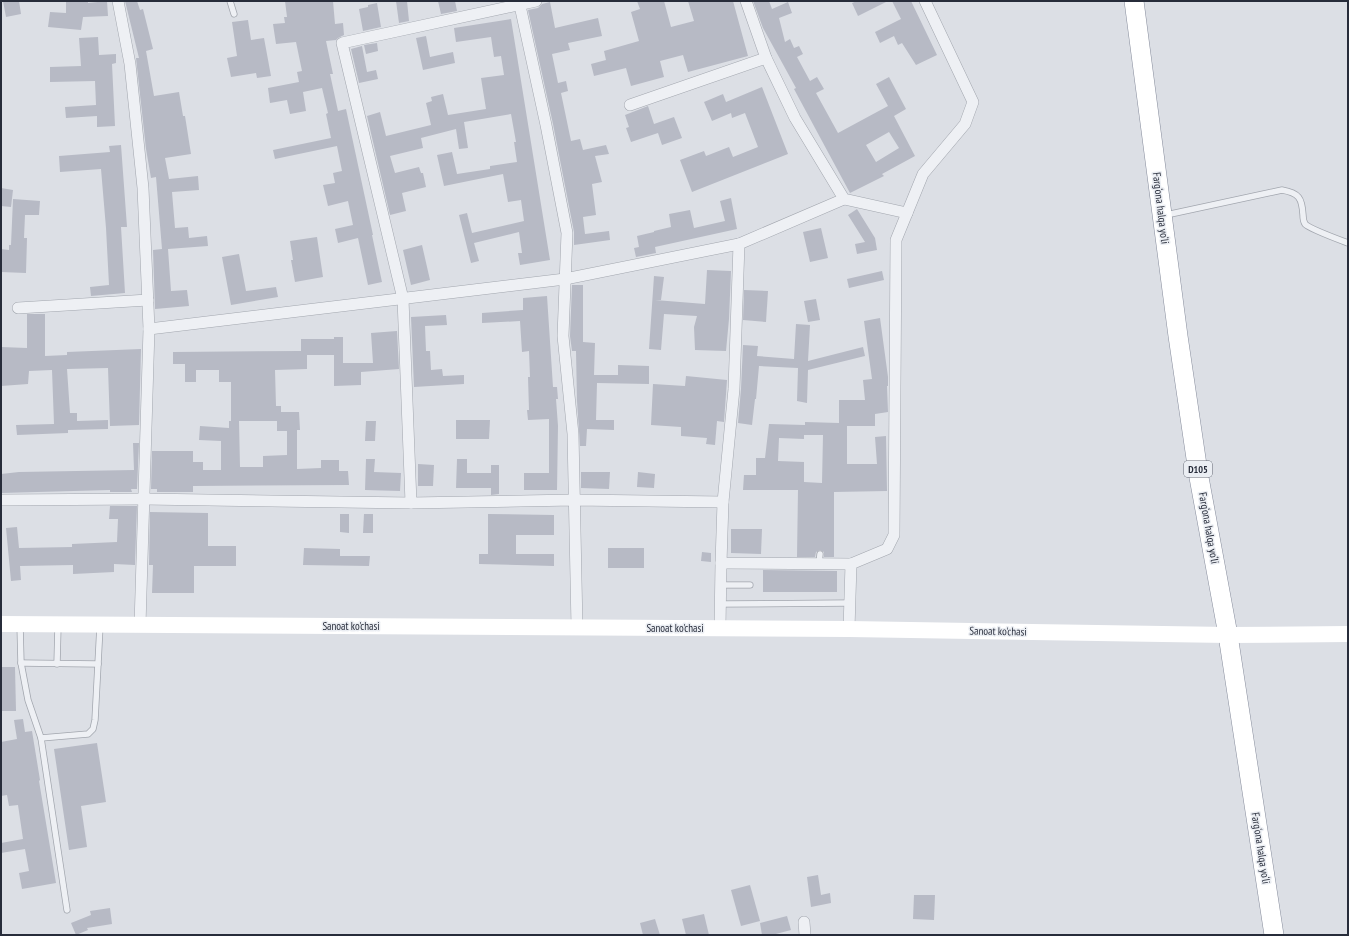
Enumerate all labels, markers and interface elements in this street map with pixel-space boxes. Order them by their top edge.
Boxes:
street label: Farg‘ona halqa yo‘li [1150,171,1172,245]
road number: D105 [1184,461,1212,477]
street label: Farg‘ona halqa yo‘li [1196,491,1222,565]
street label: Sanoat ko'chasi [322,619,380,633]
street label: Sanoat ko'chasi [646,621,704,635]
street label: Sanoat ko'chasi [969,624,1027,638]
street label: Farg‘ona halqa yo‘li [1248,811,1274,885]

